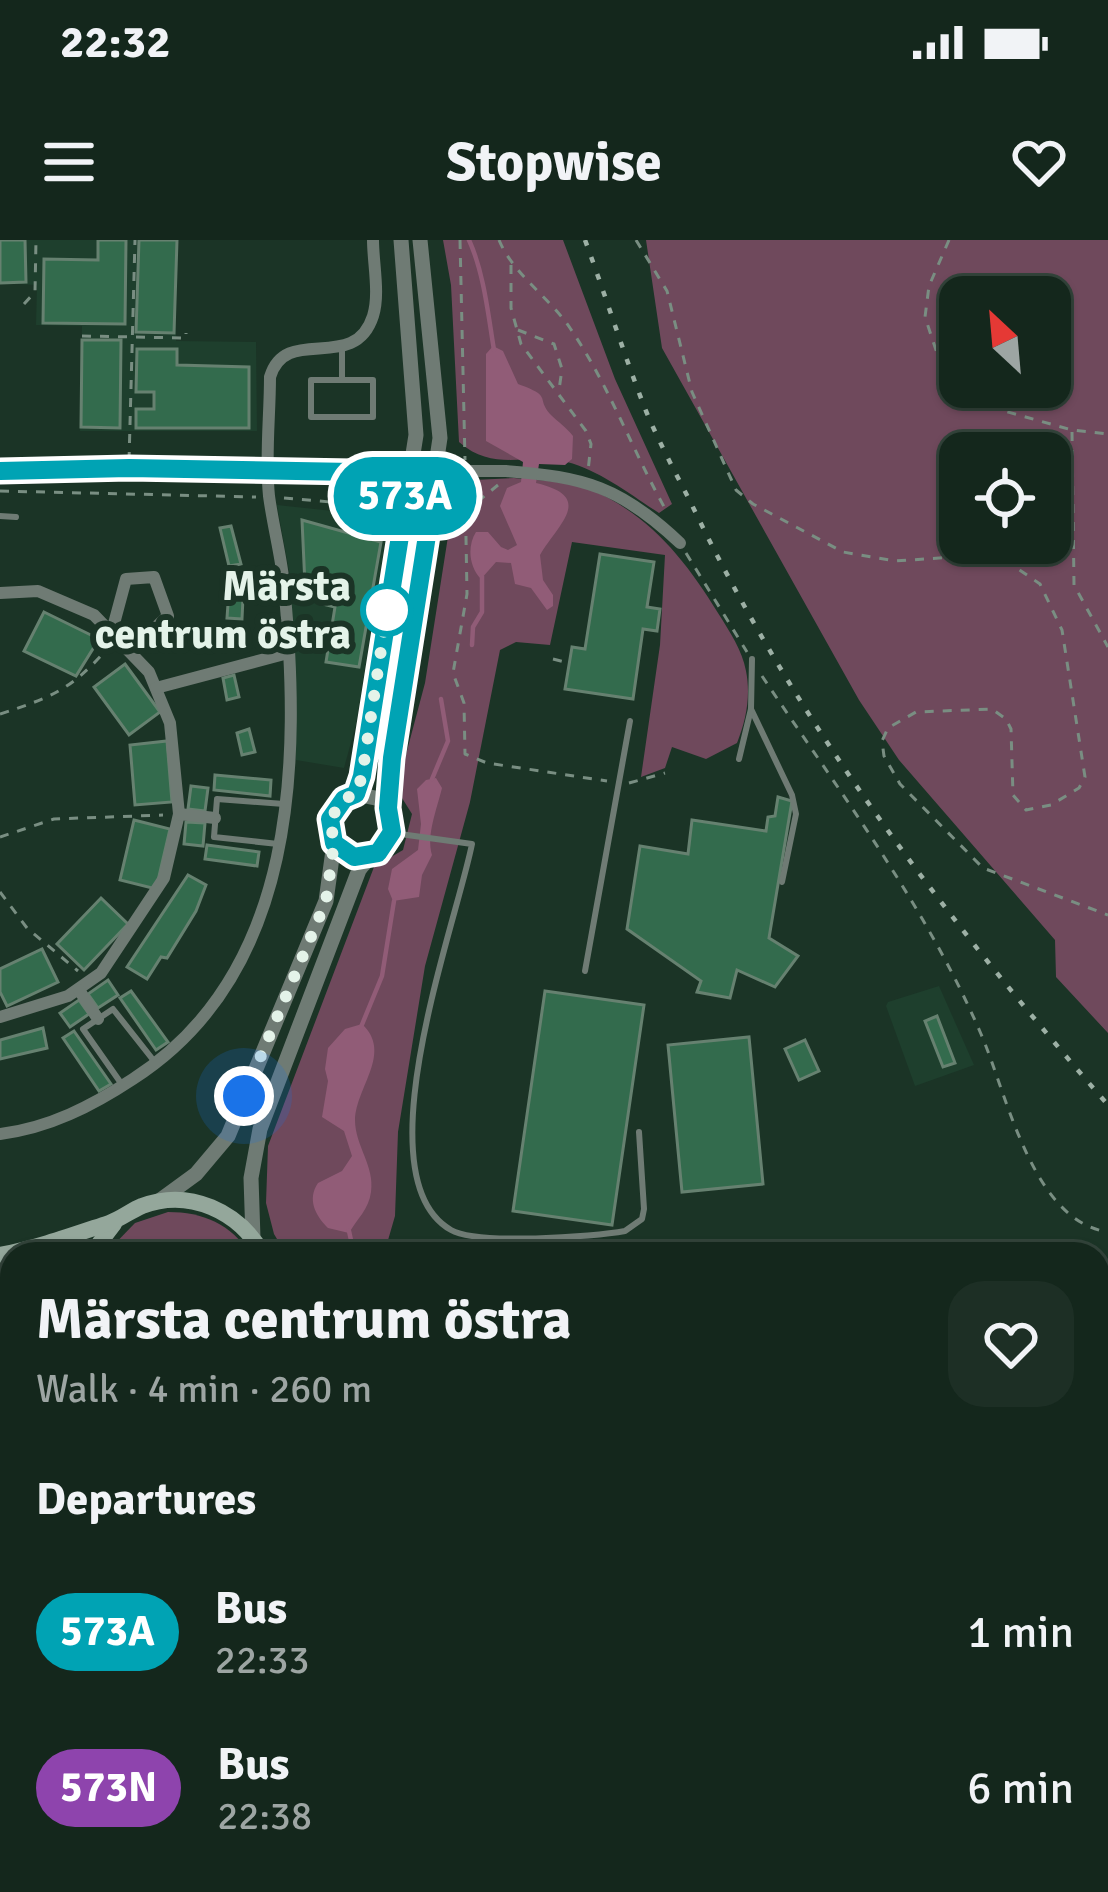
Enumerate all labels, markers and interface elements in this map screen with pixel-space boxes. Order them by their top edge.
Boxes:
text: 22:32 [60,15,170,70]
icon: menu [36,129,102,195]
text: Stopwise [446,129,662,196]
icon: heart [1006,129,1072,195]
north arrow [939,276,1071,408]
map controls [939,276,1071,564]
button: locate [939,432,1071,564]
line badge: 573A [321,457,489,535]
text: 573A [358,470,452,521]
place label: Märsta centrum östra [95,561,351,660]
marker: Märsta centrum östra [362,585,412,635]
your location [214,1066,274,1126]
button: heart [948,1281,1074,1407]
text: Märsta centrum östra [36,1284,571,1355]
text: Walk · 4 min · 260 m [36,1365,372,1413]
text: Departures [36,1472,256,1527]
text: Bus [215,1581,287,1636]
text: 1 min [967,1605,1074,1660]
text: 573A [60,1606,155,1657]
text: 22:33 [215,1636,310,1684]
text: Bus [217,1737,290,1792]
text: 6 min [967,1761,1074,1816]
text: 573N [60,1762,157,1813]
text: 22:38 [217,1792,312,1840]

